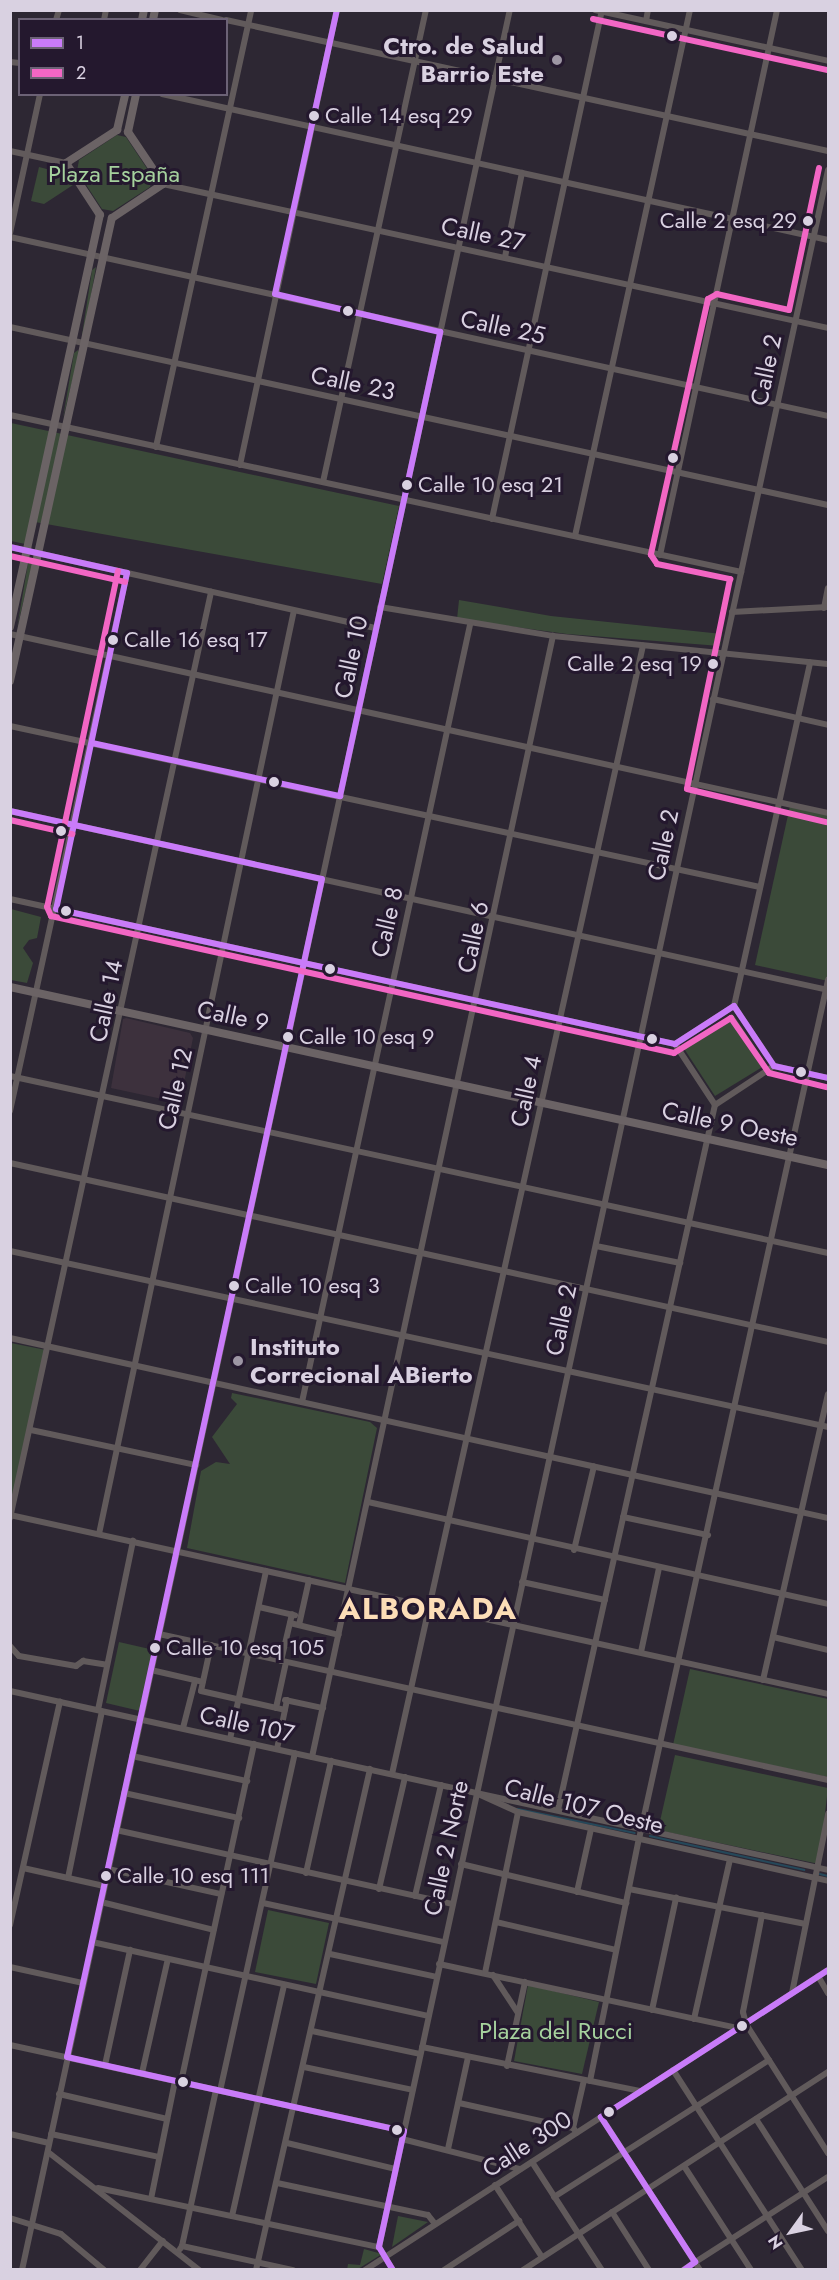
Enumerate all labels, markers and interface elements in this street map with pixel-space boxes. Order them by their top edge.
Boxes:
legend [18,18,228,96]
text: 1 [76,30,84,56]
unlabelled marker [666,30,678,42]
place label: Ctro. de Salud Barrio Este [383,32,544,88]
marker: Ctro. de Salud Barrio Este [548,51,566,69]
text: 2 [76,60,86,86]
place label: Calle 14 esq 29 [325,103,473,129]
marker: Calle 14 esq 29 [308,110,320,122]
park label: Plaza España [48,160,180,188]
place label: Calle 2 esq 29 [660,208,797,234]
street label: Calle 27 [439,211,527,257]
marker: Calle 2 esq 29 [802,215,814,227]
street label: Calle 25 [458,304,548,350]
unlabelled marker [342,305,354,317]
street label: Calle 2 [744,332,788,408]
street label: Calle 23 [308,360,398,406]
unlabelled marker [667,452,679,464]
place label: Calle 10 esq 21 [418,472,563,498]
marker: Calle 10 esq 21 [401,479,413,491]
street label: Calle 10 [328,613,374,701]
place label: Calle 16 esq 17 [124,627,268,653]
marker: Calle 16 esq 17 [107,634,119,646]
place label: Calle 2 esq 19 [567,651,702,677]
marker: Calle 2 esq 19 [707,658,719,670]
unlabelled marker [268,776,280,788]
street label: Calle 2 [641,807,685,883]
unlabelled marker [55,825,67,837]
street label: Calle 8 [365,884,409,960]
street label: Calle 6 [451,899,495,975]
unlabelled marker [60,905,72,917]
street label: Calle 14 [83,957,129,1045]
unlabelled marker [324,963,336,975]
street label: Calle 9 [195,994,271,1038]
place label: Calle 10 esq 9 [299,1024,434,1050]
marker: Calle 10 esq 9 [282,1031,294,1043]
unlabelled marker [646,1033,658,1045]
street label: Calle 12 [152,1045,198,1133]
street label: Calle 4 [504,1053,548,1129]
unlabelled marker [795,1066,807,1078]
street label: Calle 9 Oeste [659,1095,801,1153]
place label: Calle 10 esq 3 [245,1273,380,1299]
marker: Calle 10 esq 3 [228,1280,240,1292]
street label: Calle 2 [539,1282,583,1358]
place label: Instituto Correcional ABierto [250,1333,473,1389]
marker: Instituto Correcional ABierto [231,1354,245,1368]
district label: ALBORADA [338,1591,518,1627]
place label: Calle 10 esq 105 [166,1635,324,1661]
marker: Calle 10 esq 105 [149,1642,161,1654]
street label: Calle 107 [197,1700,297,1748]
street label: Calle 107 Oeste [502,1772,666,1840]
street label: Calle 2 Norte [418,1778,474,1918]
place label: Calle 10 esq 111 [117,1863,269,1889]
marker: Calle 10 esq 111 [100,1870,112,1882]
park label: Plaza del Rucci [479,2017,633,2045]
unlabelled marker [736,2020,748,2032]
unlabelled marker [177,2076,189,2088]
street label: Calle 300 [477,2105,577,2183]
unlabelled marker [603,2106,615,2118]
unlabelled marker [391,2124,403,2136]
north arrow [761,2202,821,2262]
text: N [762,2230,789,2254]

